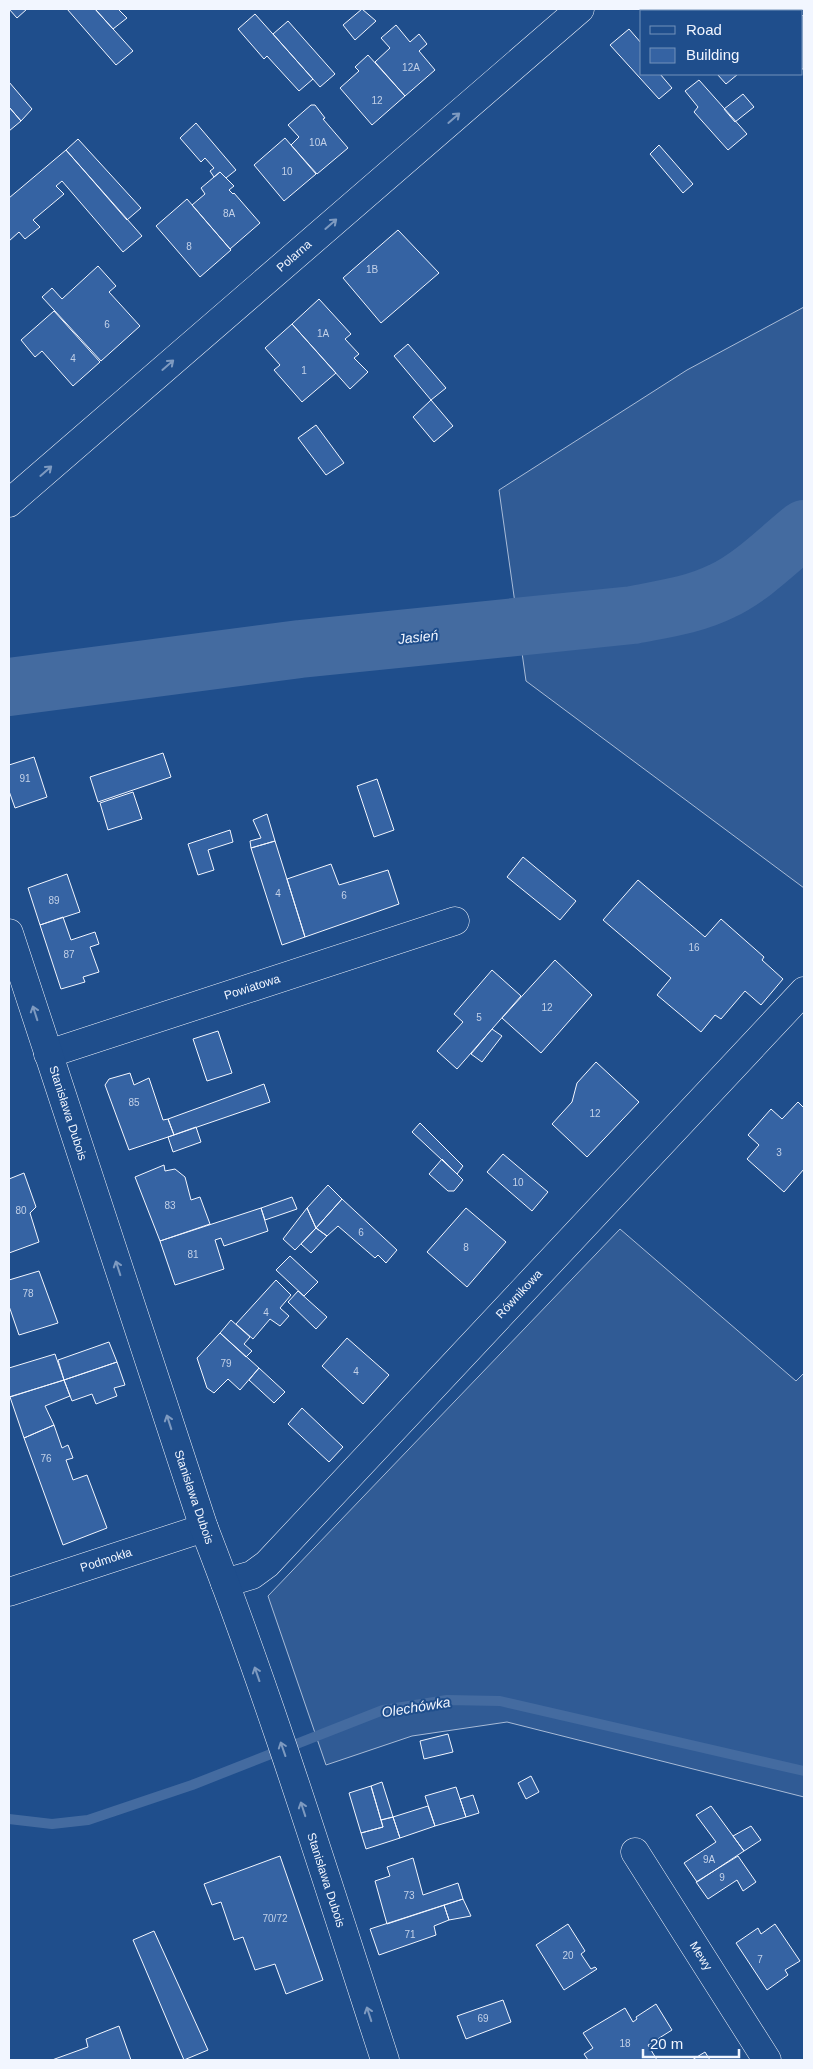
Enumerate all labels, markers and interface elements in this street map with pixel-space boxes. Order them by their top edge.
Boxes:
legend [640,10,803,75]
text: Road [686,21,722,38]
text: Building [686,46,739,63]
house number: 12A [402,62,420,73]
house number: 12 [371,95,383,106]
one-way arrow [447,112,460,123]
house number: 10A [309,137,327,148]
house number: 10 [281,166,293,177]
house number: 8A [223,208,235,219]
one-way arrow [324,219,337,230]
street label: Polarna [274,237,314,275]
house number: 8 [186,241,192,252]
house number: 1B [366,264,378,275]
house number: 6 [104,319,110,330]
house number: 1A [317,328,329,339]
house number: 4 [70,353,76,364]
one-way arrow [162,359,175,371]
house number: 1 [301,365,307,376]
one-way arrow [39,466,52,477]
water label: Jasień [396,627,439,647]
house number: 91 [19,773,31,784]
house number: 4 [275,888,281,899]
house number: 6 [341,890,347,901]
house number: 89 [48,895,60,906]
house number: 16 [688,942,700,953]
house number: 87 [63,949,75,960]
street label: Powiatowa [222,971,282,1003]
house number: 12 [541,1002,553,1013]
one-way arrow [30,1006,39,1022]
house number: 5 [476,1012,482,1023]
street label: Stanisława Dubois [46,1064,90,1162]
house number: 85 [128,1097,140,1108]
house number: 12 [589,1108,601,1119]
house number: 3 [776,1147,782,1158]
house number: 10 [512,1177,524,1188]
house number: 83 [164,1200,176,1211]
house number: 80 [15,1205,27,1216]
house number: 6 [358,1227,364,1238]
house number: 8 [463,1242,469,1253]
house number: 81 [187,1249,199,1260]
one-way arrow [113,1260,122,1276]
street label: Równikowa [493,1267,545,1321]
house number: 78 [22,1288,34,1299]
house number: 4 [263,1307,269,1318]
house number: 79 [220,1358,232,1369]
house number: 4 [353,1366,359,1377]
one-way arrow [163,1414,173,1430]
street label: Stanisława Dubois [171,1448,217,1546]
house number: 76 [40,1453,52,1464]
street label: Podmokła [78,1545,134,1575]
one-way arrow [252,1667,261,1683]
water label: Olechówka [381,1694,452,1720]
one-way arrow [277,1741,287,1757]
one-way arrow [298,1802,307,1818]
street label: Stanisława Dubois [304,1831,348,1929]
house number: 9A [703,1854,715,1865]
house number: 9 [719,1872,725,1883]
house number: 73 [403,1890,415,1901]
house number: 70/72 [262,1913,288,1924]
house number: 71 [404,1929,416,1940]
street label: Mewy [687,1939,715,1973]
house number: 20 [562,1950,574,1961]
house number: 7 [757,1954,763,1965]
one-way arrow [364,2006,374,2022]
house number: 69 [477,2013,489,2024]
scale bar [643,2026,739,2058]
text: 20 m [650,2035,683,2052]
house number: 18 [619,2038,631,2049]

